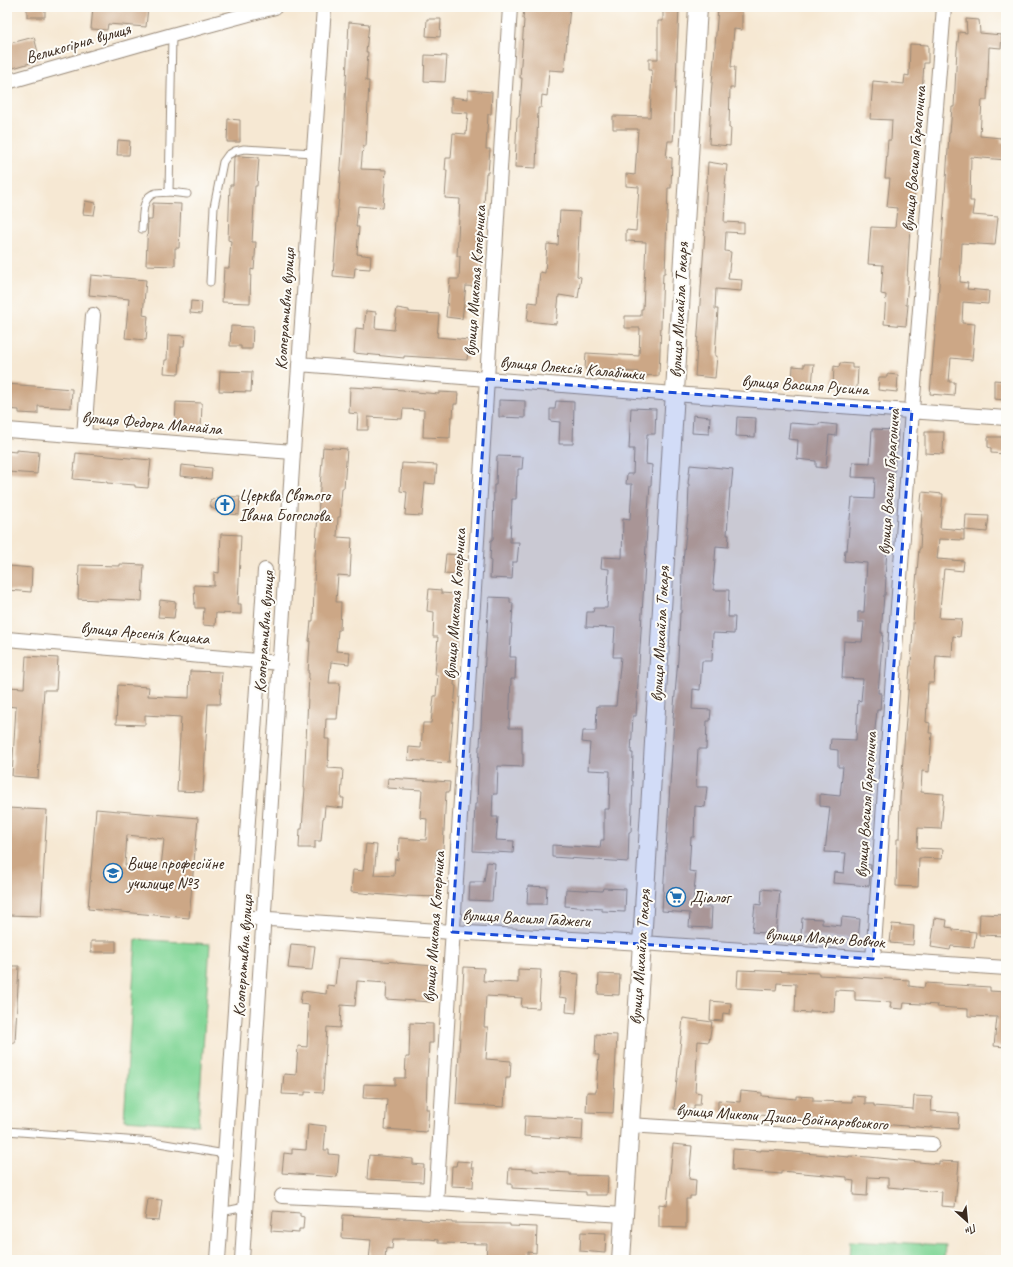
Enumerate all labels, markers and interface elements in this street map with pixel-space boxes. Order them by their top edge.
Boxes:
street label: Великогірна вулиця [23,18,134,68]
street label: вулиця Василя Гарагонича [897,84,931,233]
street label: вулиця Миколая Коперника [459,204,491,357]
street label: вулиця Михайла Токаря [665,241,693,378]
street label: Кооперативна вулиця [270,246,300,371]
street label: вулиця Олексія Калабішки [499,351,647,385]
street label: вулиця Василя Русина [741,370,871,400]
street label: вулиця Федора Манайла [81,406,224,440]
street label: вулиця Василя Гарагонича [873,407,905,556]
place label: Церква Святого Івана Богослова [239,485,332,526]
church icon: Церква Святого Івана Богослова [214,494,236,516]
street label: вулиця Миколая Коперника [439,527,471,680]
street label: вулиця Михайла Токаря [646,565,674,702]
street label: Кооперативна вулиця [249,569,279,694]
street label: вулиця Арсенія Коцака [80,617,212,649]
street label: вулиця Василя Гарагонича [850,730,882,879]
street label: вулиця Миколая Коперника [418,850,450,1003]
place label: Вище професійне училище №3 [126,853,225,894]
school or university icon: Вище професійне училище №3 [102,862,124,884]
supermarket icon: Діалог [665,886,687,908]
place label: Діалог [690,887,732,908]
street label: вулиця Михайла Токаря [625,888,655,1026]
street label: Кооперативна вулиця [228,893,258,1018]
street label: вулиця Василя Гаджеги [462,904,592,932]
street label: вулиця Марко Вовчок [765,923,887,953]
street label: вулиця Миколи Дзись-Войнаровського [675,1099,890,1135]
north arrow [947,1201,987,1241]
text: Пн [962,1221,980,1239]

